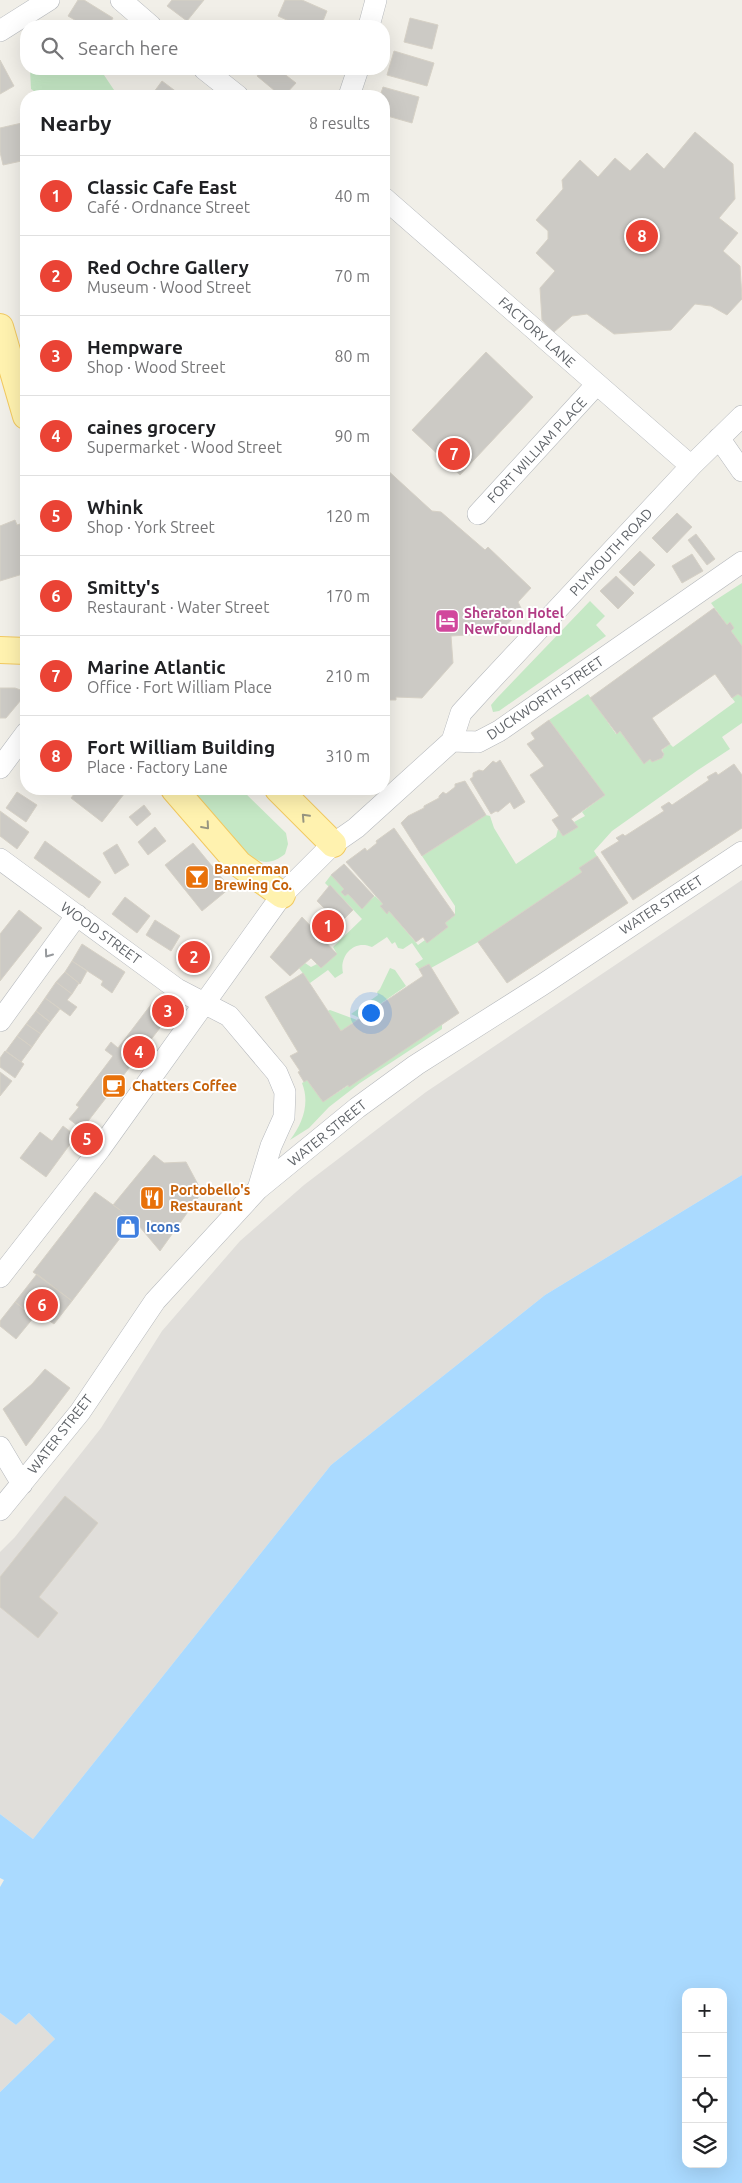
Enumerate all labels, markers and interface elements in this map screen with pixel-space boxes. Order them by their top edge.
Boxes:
search box [20,20,390,75]
icon: search [38,34,66,62]
text: Search here [78,37,178,59]
text: Nearby [40,111,111,135]
text: 8 results [309,114,370,132]
text: Classic Cafe East [87,176,237,198]
text: 1 [51,187,61,205]
text: 40 m [334,187,370,205]
text: Café · Ordnance Street [87,198,250,216]
pin: 8 [626,217,658,255]
text: Red Ochre Gallery [87,256,249,278]
text: 2 [51,267,61,285]
text: 70 m [334,267,370,285]
text: Museum · Wood Street [87,278,251,296]
street label: FACTORY LANE [495,293,579,371]
text: Hempware [87,336,183,358]
text: 3 [51,347,61,365]
text: 80 m [334,347,370,365]
text: Shop · Wood Street [87,358,225,376]
street label: FORT WILLIAM PLACE [484,394,590,506]
text: caines grocery [87,416,216,438]
text: 4 [51,427,61,445]
text: 90 m [334,427,370,445]
pin: 7 [438,435,470,473]
text: Supermarket · Wood Street [87,438,282,456]
text: Whink [87,496,143,518]
street label: PLYMOUTH ROAD [566,505,656,599]
text: 5 [51,507,61,525]
text: 120 m [325,507,370,525]
text: Shop · York Street [87,518,215,536]
text: Smitty's [87,576,160,598]
text: 6 [51,587,61,605]
text: 170 m [325,587,370,605]
text: Restaurant · Water Street [87,598,269,616]
place label: Sheraton Hotel Newfoundland [464,605,564,637]
hotel icon: Sheraton Hotel Newfoundland [434,608,460,634]
street label: DUCKWORTH STREET [484,653,607,743]
text: Marine Atlantic [87,656,226,678]
text: 7 [51,667,61,685]
text: 210 m [325,667,370,685]
text: Office · Fort William Place [87,678,272,696]
text: Fort William Building [87,736,275,758]
text: 8 [51,747,61,765]
text: 310 m [325,747,370,765]
text: Place · Factory Lane [87,758,228,776]
one-way arrow [302,814,311,823]
one-way arrow [201,820,210,829]
place label: Bannerman Brewing Co. [214,861,292,893]
bar icon: Bannerman Brewing Co. [184,864,210,890]
street label: WATER STREET [616,872,706,938]
street label: WOOD STREET [58,899,144,968]
pin: 1 [312,907,344,945]
pin: 2 [178,938,210,976]
one-way arrow [45,948,54,958]
pin: 3 [152,992,184,1030]
your location [358,1000,384,1026]
pin: 4 [123,1033,155,1071]
cafe icon: Chatters Coffee [101,1073,127,1099]
place label: Chatters Coffee [132,1078,237,1094]
street label: WATER STREET [285,1096,370,1169]
pin: 5 [71,1120,103,1158]
place label: Portobello's Restaurant [170,1182,251,1214]
restaurant icon: Portobello's Restaurant [139,1185,165,1211]
shop icon: Icons [115,1214,141,1240]
place label: Icons [146,1219,180,1235]
pin: 6 [26,1286,58,1324]
street label: WATER STREET [24,1391,96,1477]
map controls [682,1988,727,2168]
button: + [682,1988,727,2033]
button: − [682,2033,727,2078]
button: locate [682,2078,727,2123]
button: layers [682,2123,727,2168]

